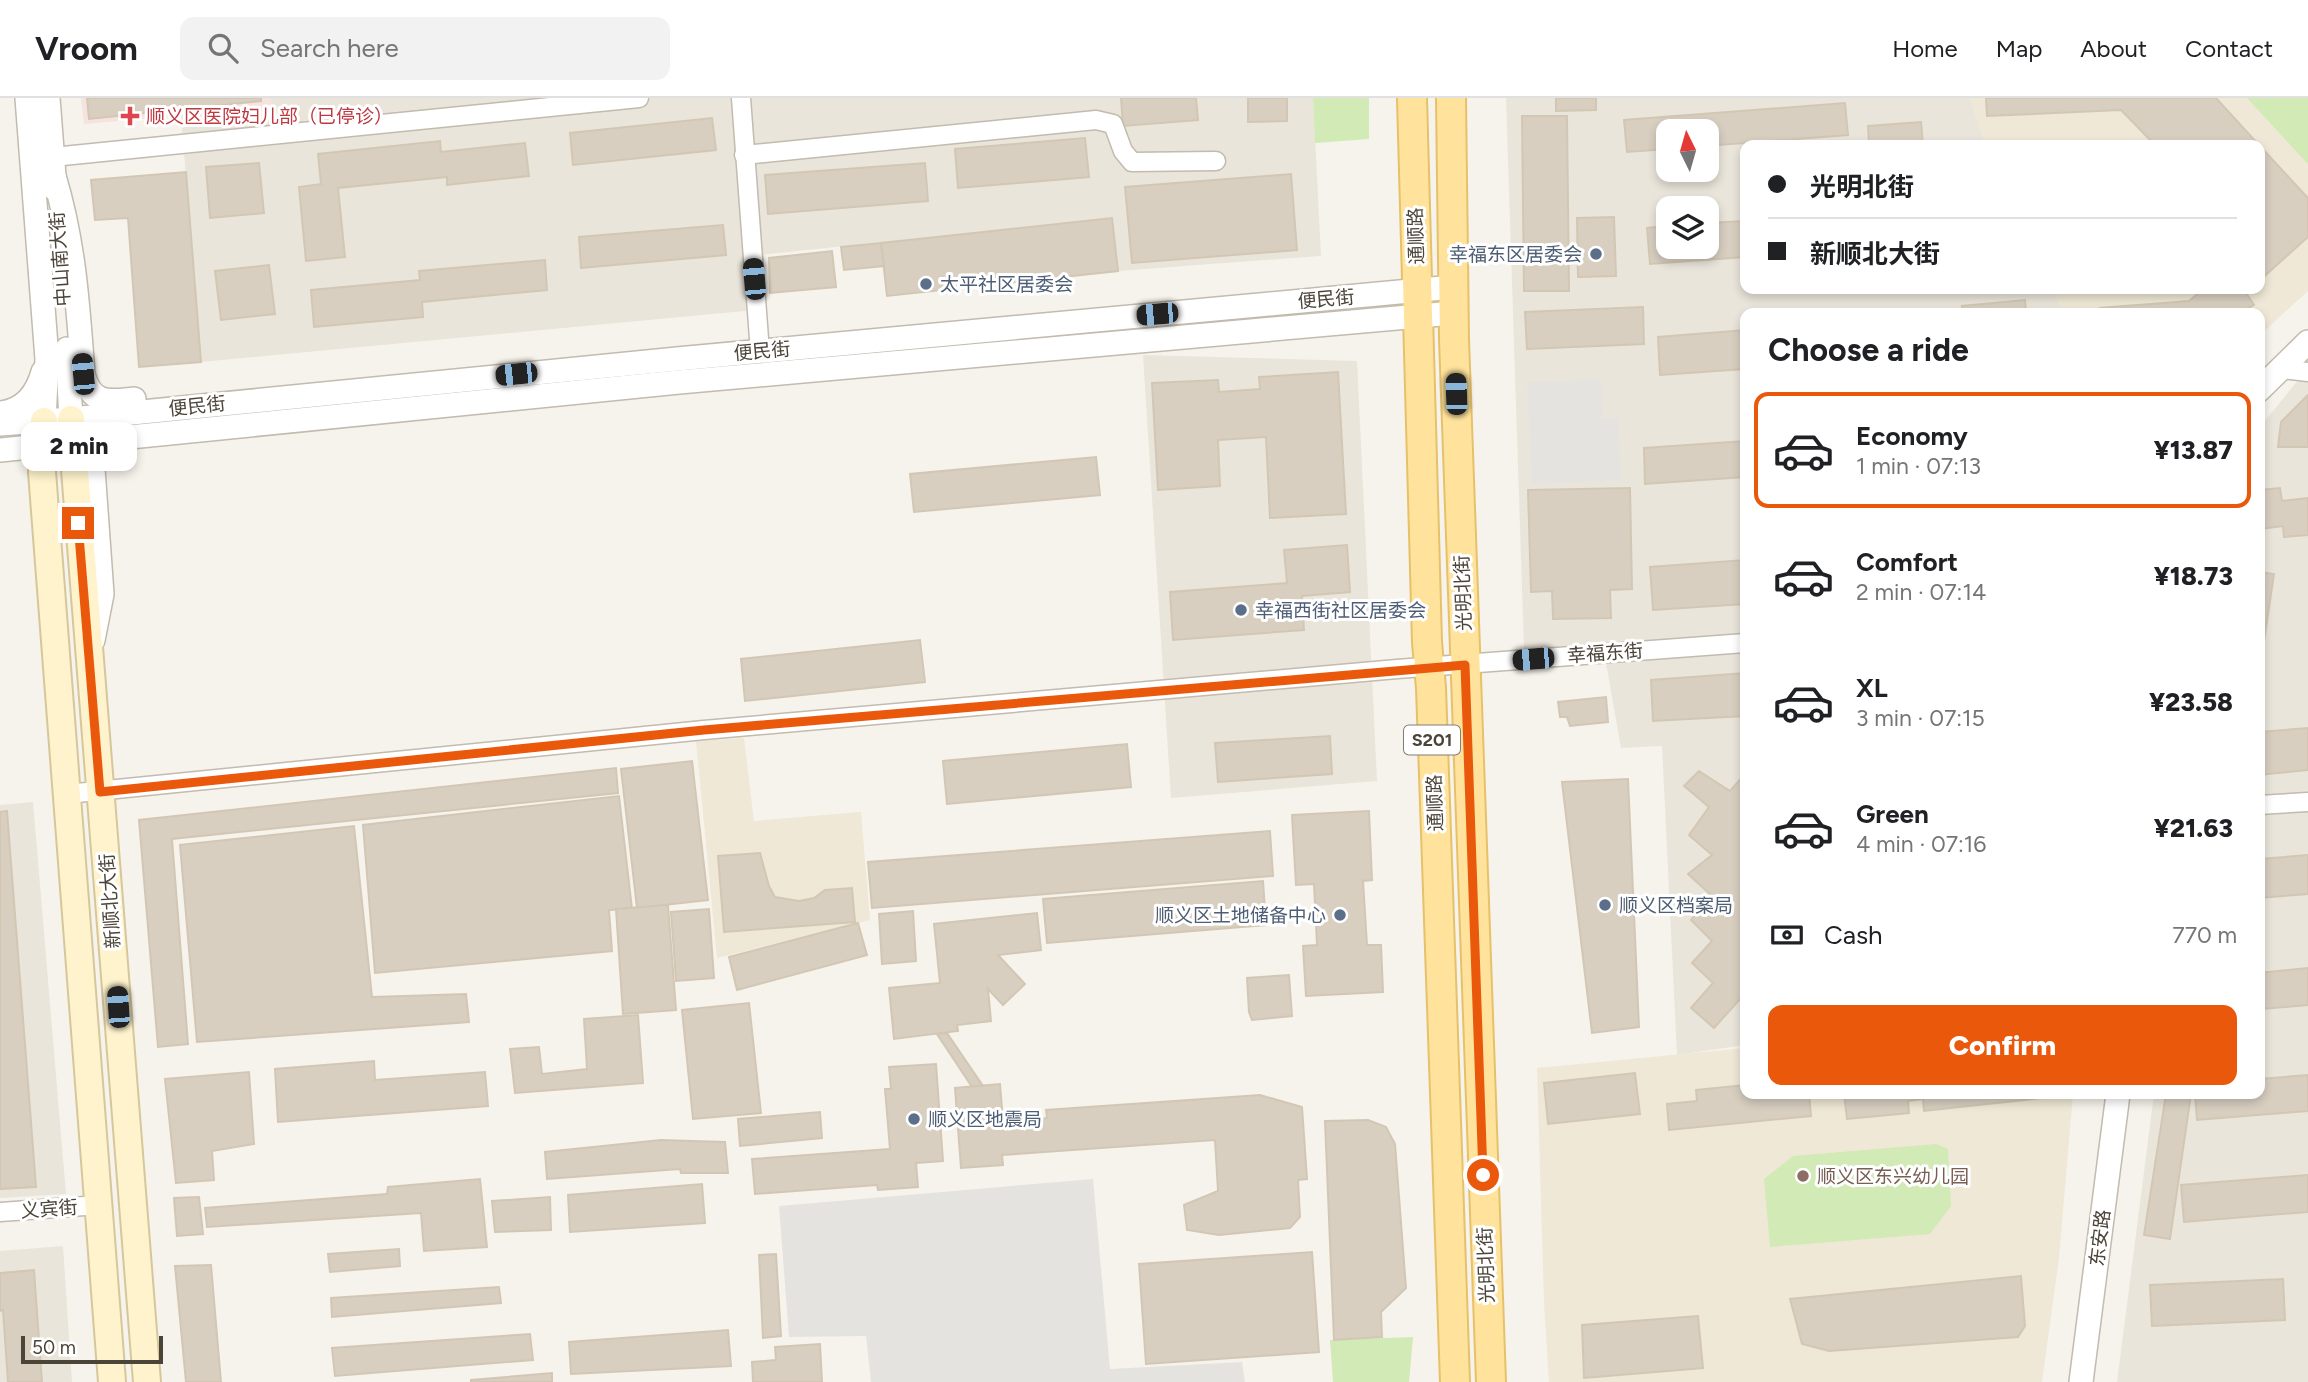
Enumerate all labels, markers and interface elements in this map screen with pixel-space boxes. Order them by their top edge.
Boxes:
search box [180,17,670,80]
text: Vroom [35,29,138,68]
icon: search [204,29,242,67]
text: Search here [260,32,399,64]
text: Home [1892,34,1958,63]
text: Map [1996,34,2042,63]
text: About [2080,34,2147,63]
text: Contact [2185,34,2273,63]
place label: 顺义区医院妇儿部（已停诊） [146,105,393,128]
marker: 顺义区医院妇儿部（已停诊） [120,106,140,126]
north arrow [1656,119,1718,182]
map controls [1656,119,1719,259]
text: 光明北街 [1810,171,1914,203]
button: layers [1656,196,1719,259]
street label: 通顺路 [1404,207,1428,265]
street label: 中山南大街 [45,211,75,307]
text: 新顺北大街 [1810,238,1940,270]
place label: 幸福东区居委会 [1449,243,1582,266]
marker: 幸福东区居委会 [1588,246,1604,262]
car [742,257,767,301]
place label: 太平社区居委会 [940,273,1073,296]
marker: 太平社区居委会 [918,276,934,292]
street label: 便民街 [1297,285,1355,313]
car [1136,302,1179,326]
text: Choose a ride [1768,331,1969,369]
street label: 便民街 [733,337,791,365]
car [71,352,96,396]
car [495,361,538,387]
car [1445,373,1468,415]
street label: 便民街 [167,392,227,420]
icon: car [1772,419,1835,482]
text: Economy [1856,420,1968,452]
callout: 2 min [20,422,136,470]
text: 2 min [50,432,108,460]
text: ¥13.87 [2154,434,2233,466]
text: 1 min · 07:13 [1856,452,1981,480]
route end [62,507,94,539]
icon: car [1772,545,1835,608]
text: Comfort [1856,546,1958,578]
street label: 光明北街 [1450,555,1476,631]
text: ¥18.73 [2154,560,2233,592]
text: 2 min · 07:14 [1856,578,1986,606]
place label: 幸福西街社区居委会 [1255,599,1426,622]
marker: 幸福西街社区居委会 [1233,602,1249,618]
street label: 幸福东街 [1566,639,1644,667]
car [1512,647,1555,671]
icon: car [1772,671,1835,734]
text: XL [1856,672,1888,704]
text: ¥23.58 [2149,686,2233,718]
text: 3 min · 07:15 [1856,704,1985,732]
road number: S201 [1404,726,1460,754]
street label: 通顺路 [1423,774,1447,832]
icon: car [1772,797,1835,860]
text: Green [1856,798,1929,830]
text: ¥21.63 [2154,812,2233,844]
text: 4 min · 07:16 [1856,830,1986,858]
street label: 新顺北大街 [95,853,125,949]
place label: 顺义区档案局 [1619,894,1733,917]
marker: 顺义区档案局 [1597,897,1613,913]
place label: 顺义区土地储备中心 [1155,904,1326,927]
marker: 顺义区土地储备中心 [1332,907,1348,923]
icon: cash [1768,916,1806,954]
text: Cash [1824,919,1883,951]
text: 770 m [2172,921,2237,949]
car [107,985,130,1029]
button: Confirm [1768,1005,2237,1085]
place label: 顺义区地震局 [928,1108,1042,1131]
marker: 顺义区地震局 [906,1111,922,1127]
route start [1467,1159,1499,1191]
place label: 顺义区东兴幼儿园 [1817,1165,1969,1188]
marker: 顺义区东兴幼儿园 [1795,1168,1811,1184]
street label: 义宾街 [20,1196,78,1222]
street label: 东安路 [2085,1208,2115,1268]
street label: 光明北街 [1473,1227,1499,1303]
scale bar [21,1333,163,1365]
text: 50 m [32,1336,76,1359]

